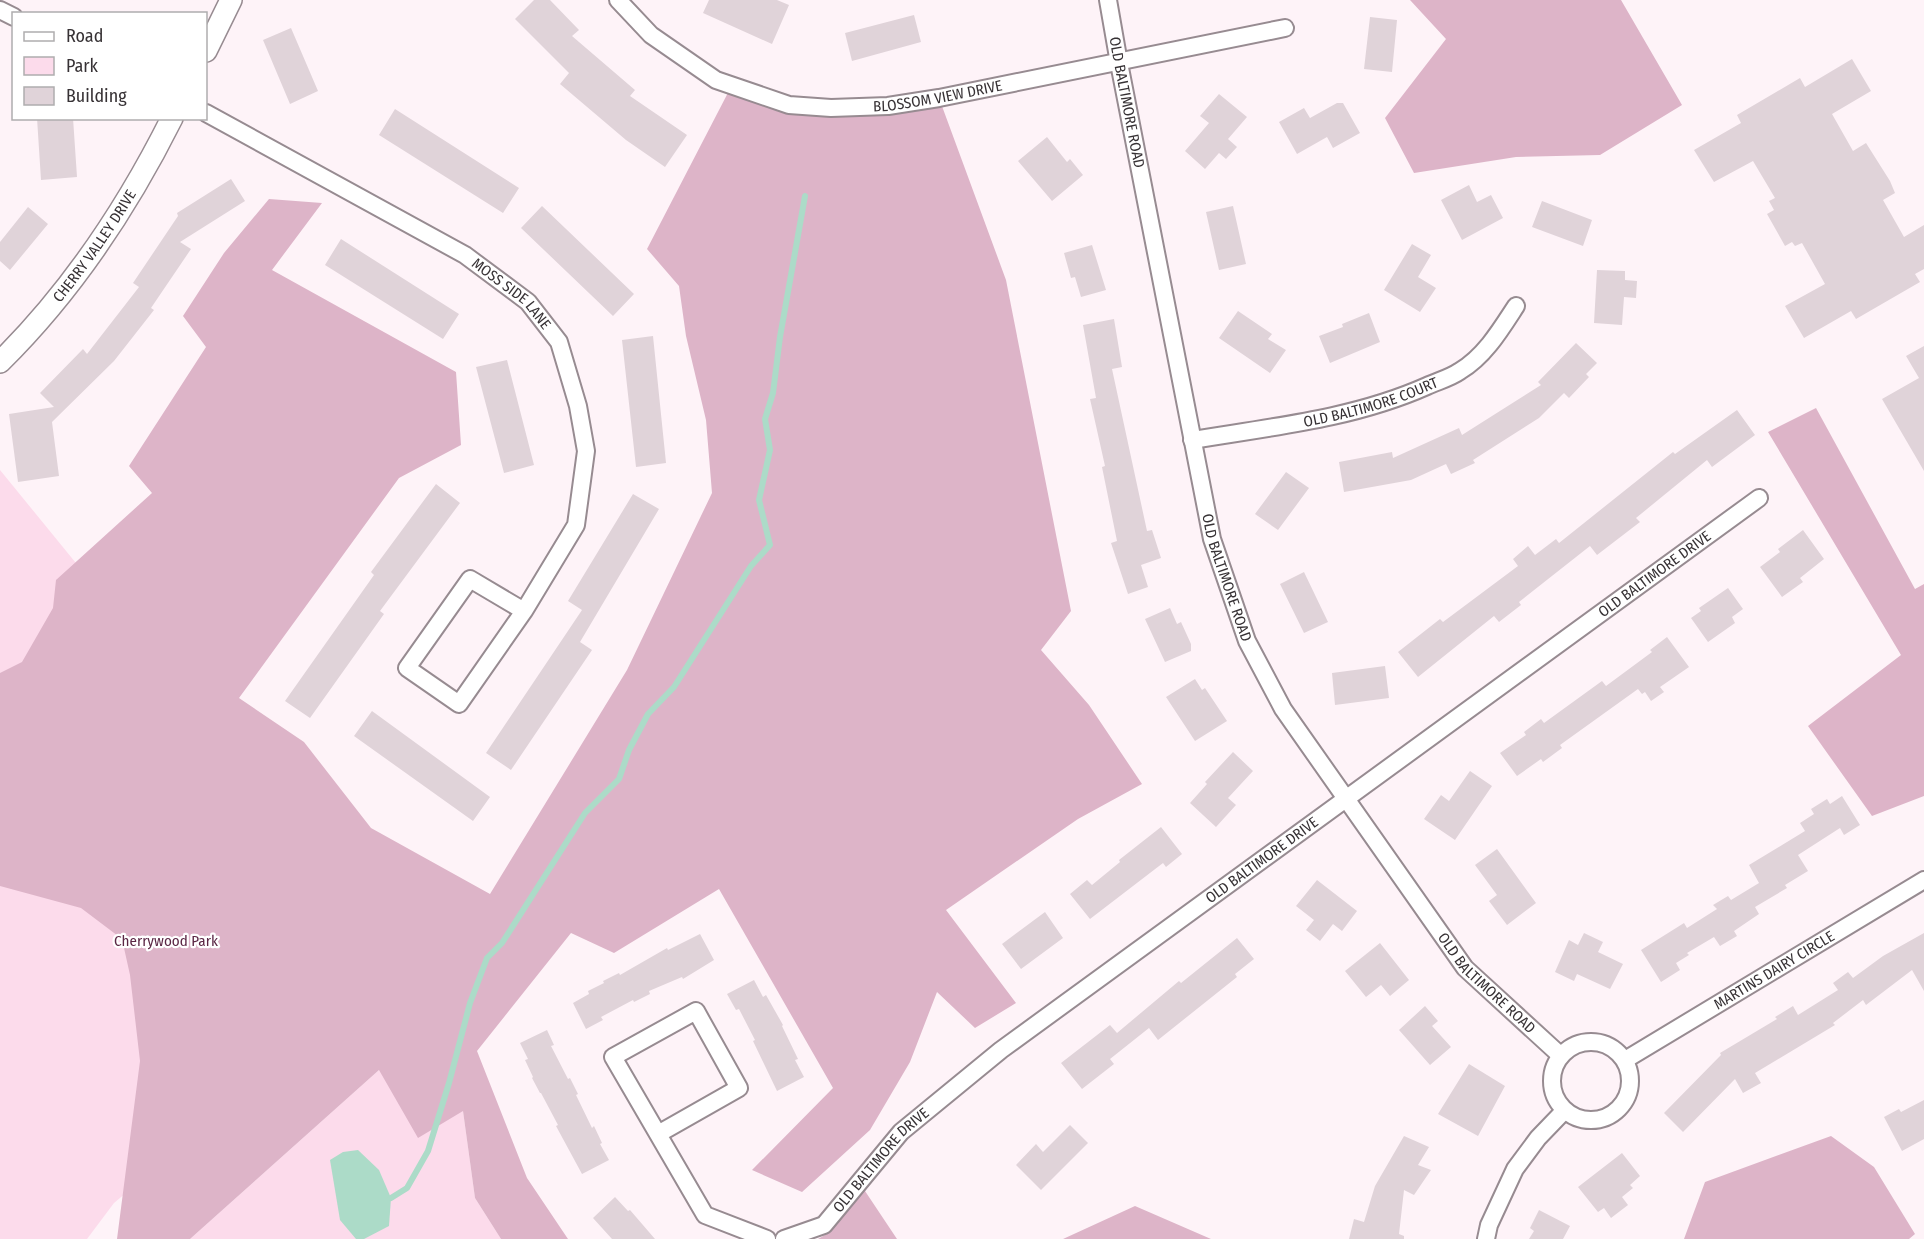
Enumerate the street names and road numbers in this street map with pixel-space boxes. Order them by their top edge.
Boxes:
street label: OLD BALTIMORE ROAD [1106,35,1148,169]
street label: BLOSSOM VIEW DRIVE [873,76,1004,116]
street label: CHERRY VALLEY DRIVE [49,187,140,306]
street label: MOSS SIDE LANE [468,254,555,333]
street label: OLD BALTIMORE COURT [1302,373,1441,431]
street label: OLD BALTIMORE ROAD [1198,512,1255,644]
street label: OLD BALTIMORE DRIVE [1595,527,1714,621]
street label: OLD BALTIMORE DRIVE [1202,813,1322,907]
street label: MARTINS DAIRY CIRCLE [1710,927,1838,1013]
street label: OLD BALTIMORE ROAD [1434,929,1539,1037]
street label: OLD BALTIMORE DRIVE [829,1104,932,1216]

